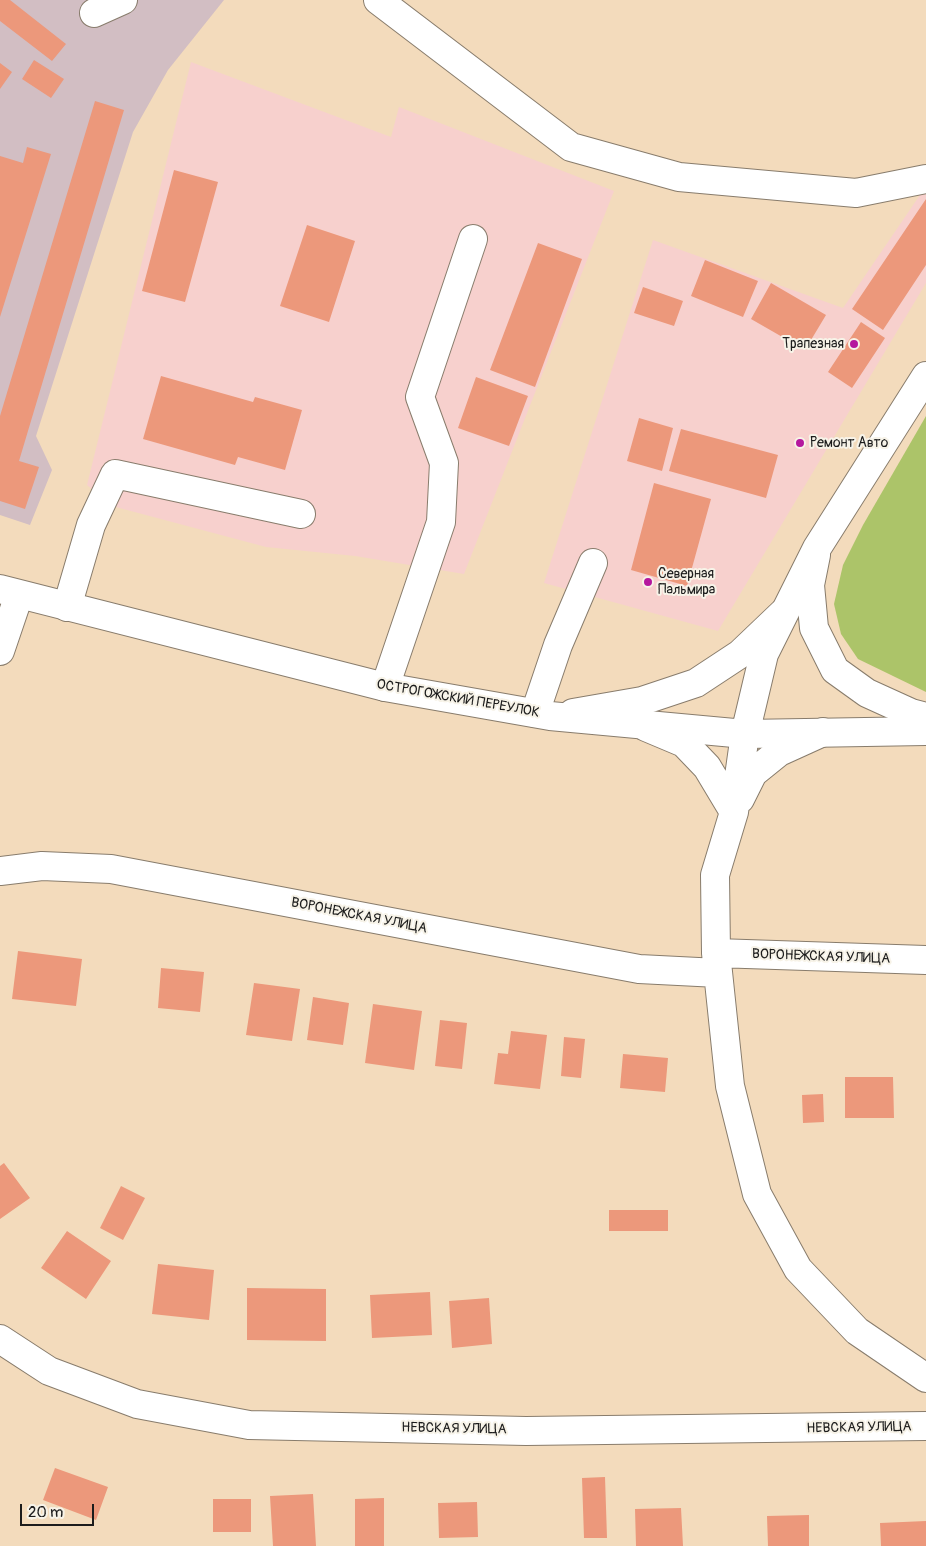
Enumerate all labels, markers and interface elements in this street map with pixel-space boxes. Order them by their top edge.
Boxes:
place label: Трапезная [782,336,844,352]
marker: Трапезная [848,338,860,350]
place label: Ремонт Авто [810,435,888,451]
marker: Ремонт Авто [794,437,806,449]
place label: Северная Пальмира [658,566,715,598]
marker: Северная Пальмира [642,576,654,588]
street label: ОСТРОГОЖСКИЙ ПЕРЕУЛОК [375,676,541,722]
street label: ВОРОНЕЖСКАЯ УЛИЦА [289,895,429,937]
street label: ВОРОНЕЖСКАЯ УЛИЦА [752,946,890,968]
street label: НЕВСКАЯ УЛИЦА [806,1419,912,1437]
street label: НЕВСКАЯ УЛИЦА [401,1420,507,1438]
scale bar [22,1494,96,1526]
text: 20 m [28,1503,63,1522]

